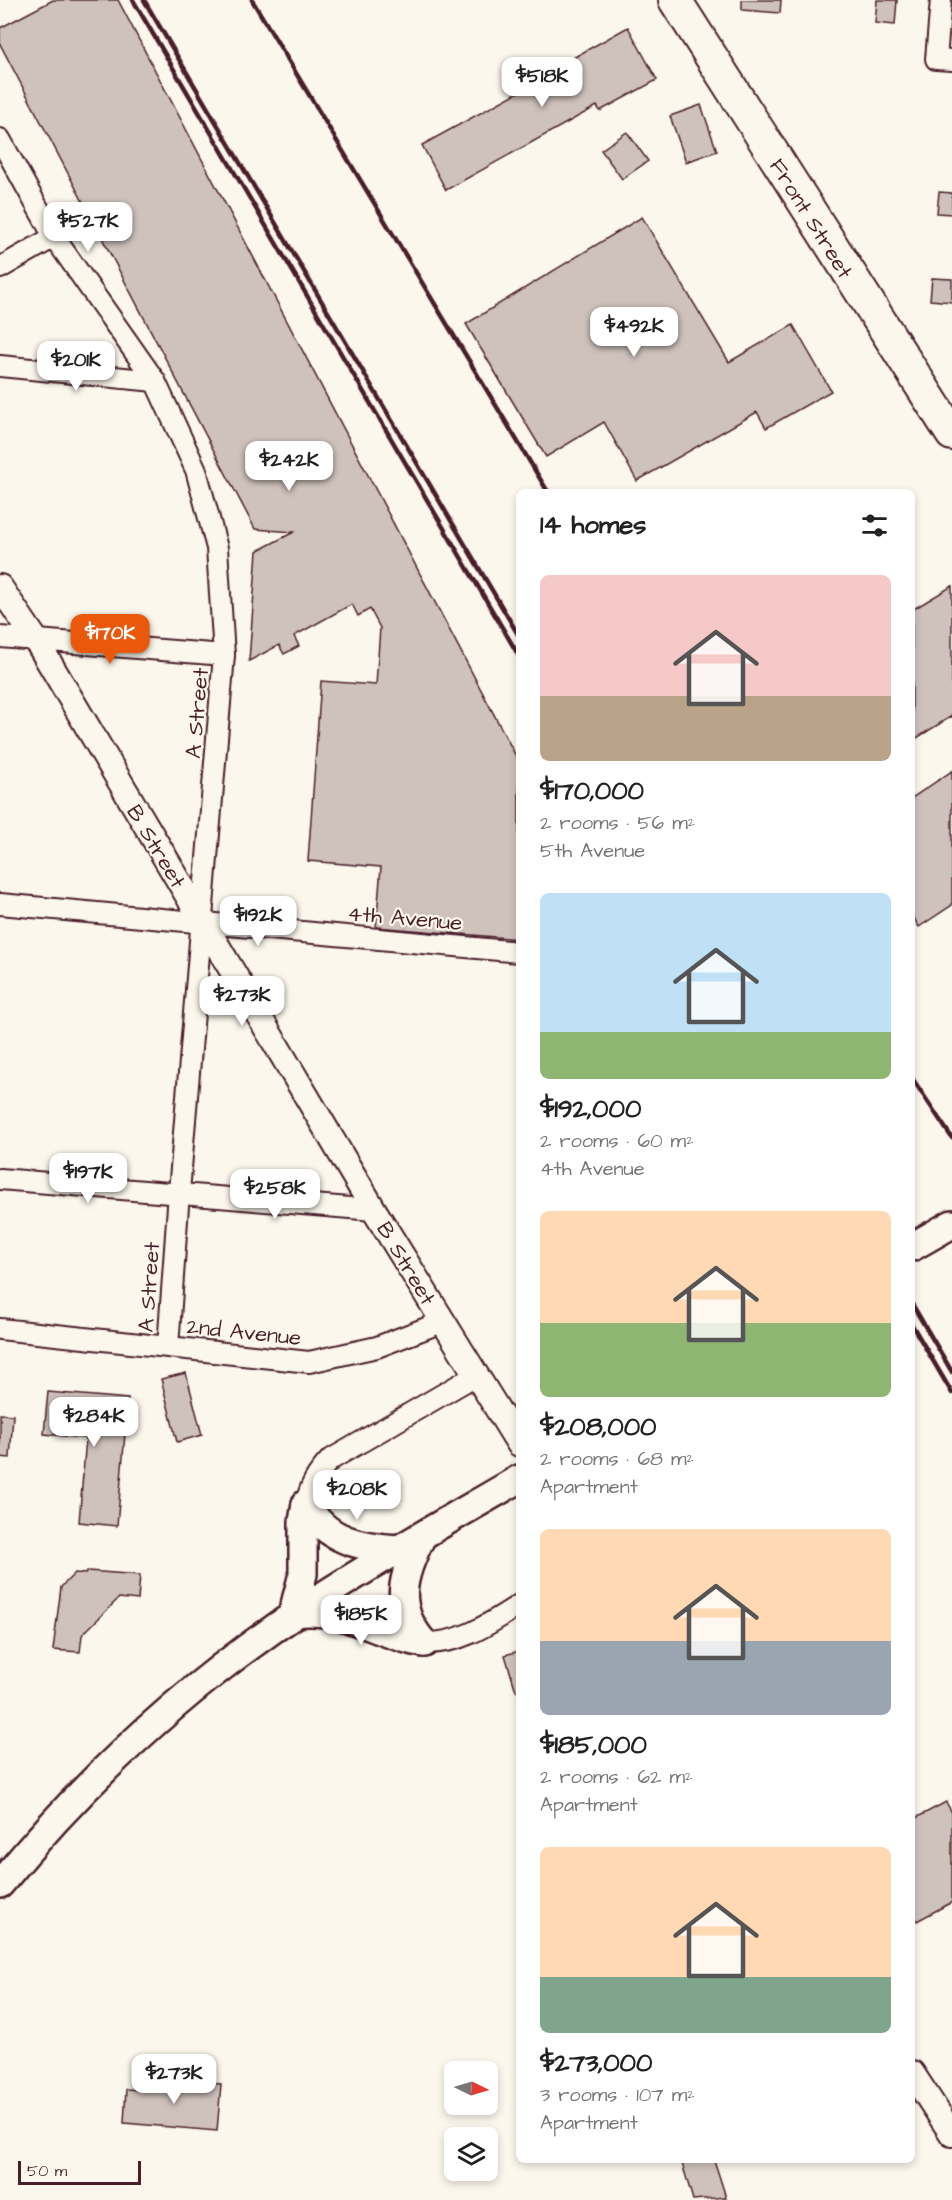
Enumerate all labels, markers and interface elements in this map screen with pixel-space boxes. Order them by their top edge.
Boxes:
pin: $518K [500,57,584,108]
text: $518K [516,62,568,90]
street label: Front Street [761,153,860,285]
pin: $527K [46,202,130,253]
text: $527K [57,207,119,235]
pin: $492K [592,307,676,358]
text: $492K [604,312,664,340]
pin: $201K [34,341,118,392]
text: $201K [51,346,101,374]
pin: $242K [247,441,331,492]
text: $242K [259,446,319,474]
text: 14 homes [540,507,646,543]
icon: filters [858,509,891,542]
pin: $170K [68,614,152,665]
icon: home [662,614,770,722]
text: $170K [85,619,135,647]
street label: A Street [178,666,217,760]
text: $170,000 [540,773,644,809]
street label: B Street [119,799,193,894]
text: 2 rooms · 56 m² [540,809,695,837]
text: 5th Avenue [540,837,645,865]
pin: $192K [216,896,300,947]
street label: 4th Avenue [346,898,464,939]
text: $192K [234,901,282,929]
icon: home [662,932,770,1040]
pin: $273K [200,976,284,1027]
text: $273K [213,981,271,1009]
text: $192,000 [540,1091,641,1127]
text: 2 rooms · 60 m² [540,1127,694,1155]
pin: $197K [46,1153,130,1204]
text: 4th Avenue [540,1155,645,1183]
text: $197K [63,1158,113,1186]
pin: $258K [233,1169,317,1220]
text: $258K [244,1174,306,1202]
street label: B Street [369,1216,443,1311]
street label: A Street [131,1241,168,1333]
icon: home [662,1250,770,1358]
street label: 2nd Avenue [185,1311,303,1354]
pin: $284K [52,1397,136,1448]
text: $284K [63,1402,125,1430]
text: $208,000 [540,1409,656,1445]
text: 2 rooms · 68 m² [540,1445,694,1473]
pin: $208K [315,1470,399,1521]
text: Apartment [540,1473,638,1501]
text: $208K [327,1475,387,1503]
icon: home [662,1568,770,1676]
pin: $185K [319,1595,403,1646]
text: $185K [335,1600,387,1628]
text: $185,000 [540,1727,647,1763]
text: 2 rooms · 62 m² [540,1763,692,1791]
text: Apartment [540,1791,638,1819]
icon: home [662,1886,770,1994]
text: $273,000 [540,2045,652,2081]
pin: $273K [132,2054,216,2105]
text: $273K [145,2059,203,2087]
north arrow [444,2061,498,2115]
map controls [444,2061,498,2181]
text: 3 rooms · 107 m² [540,2081,695,2109]
text: Apartment [540,2109,638,2137]
button: layers [444,2127,498,2181]
scale bar [18,2158,141,2186]
text: 50 m [27,2160,67,2182]

